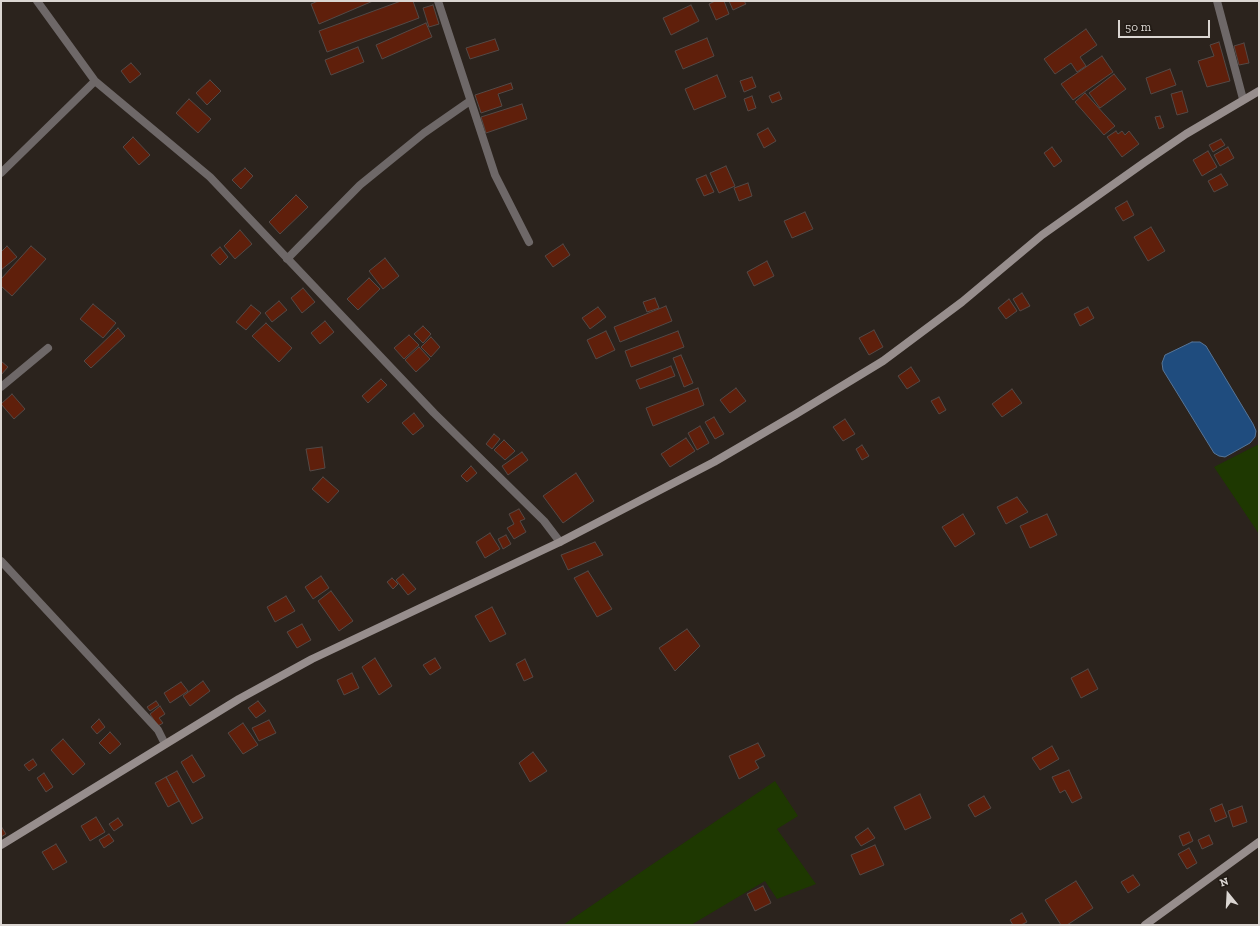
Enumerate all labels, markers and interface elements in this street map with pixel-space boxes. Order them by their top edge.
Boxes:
scale bar [1120,12,1212,38]
text: 50 m [1125,20,1151,34]
north arrow [1208,874,1248,914]
text: N [1218,875,1230,890]

